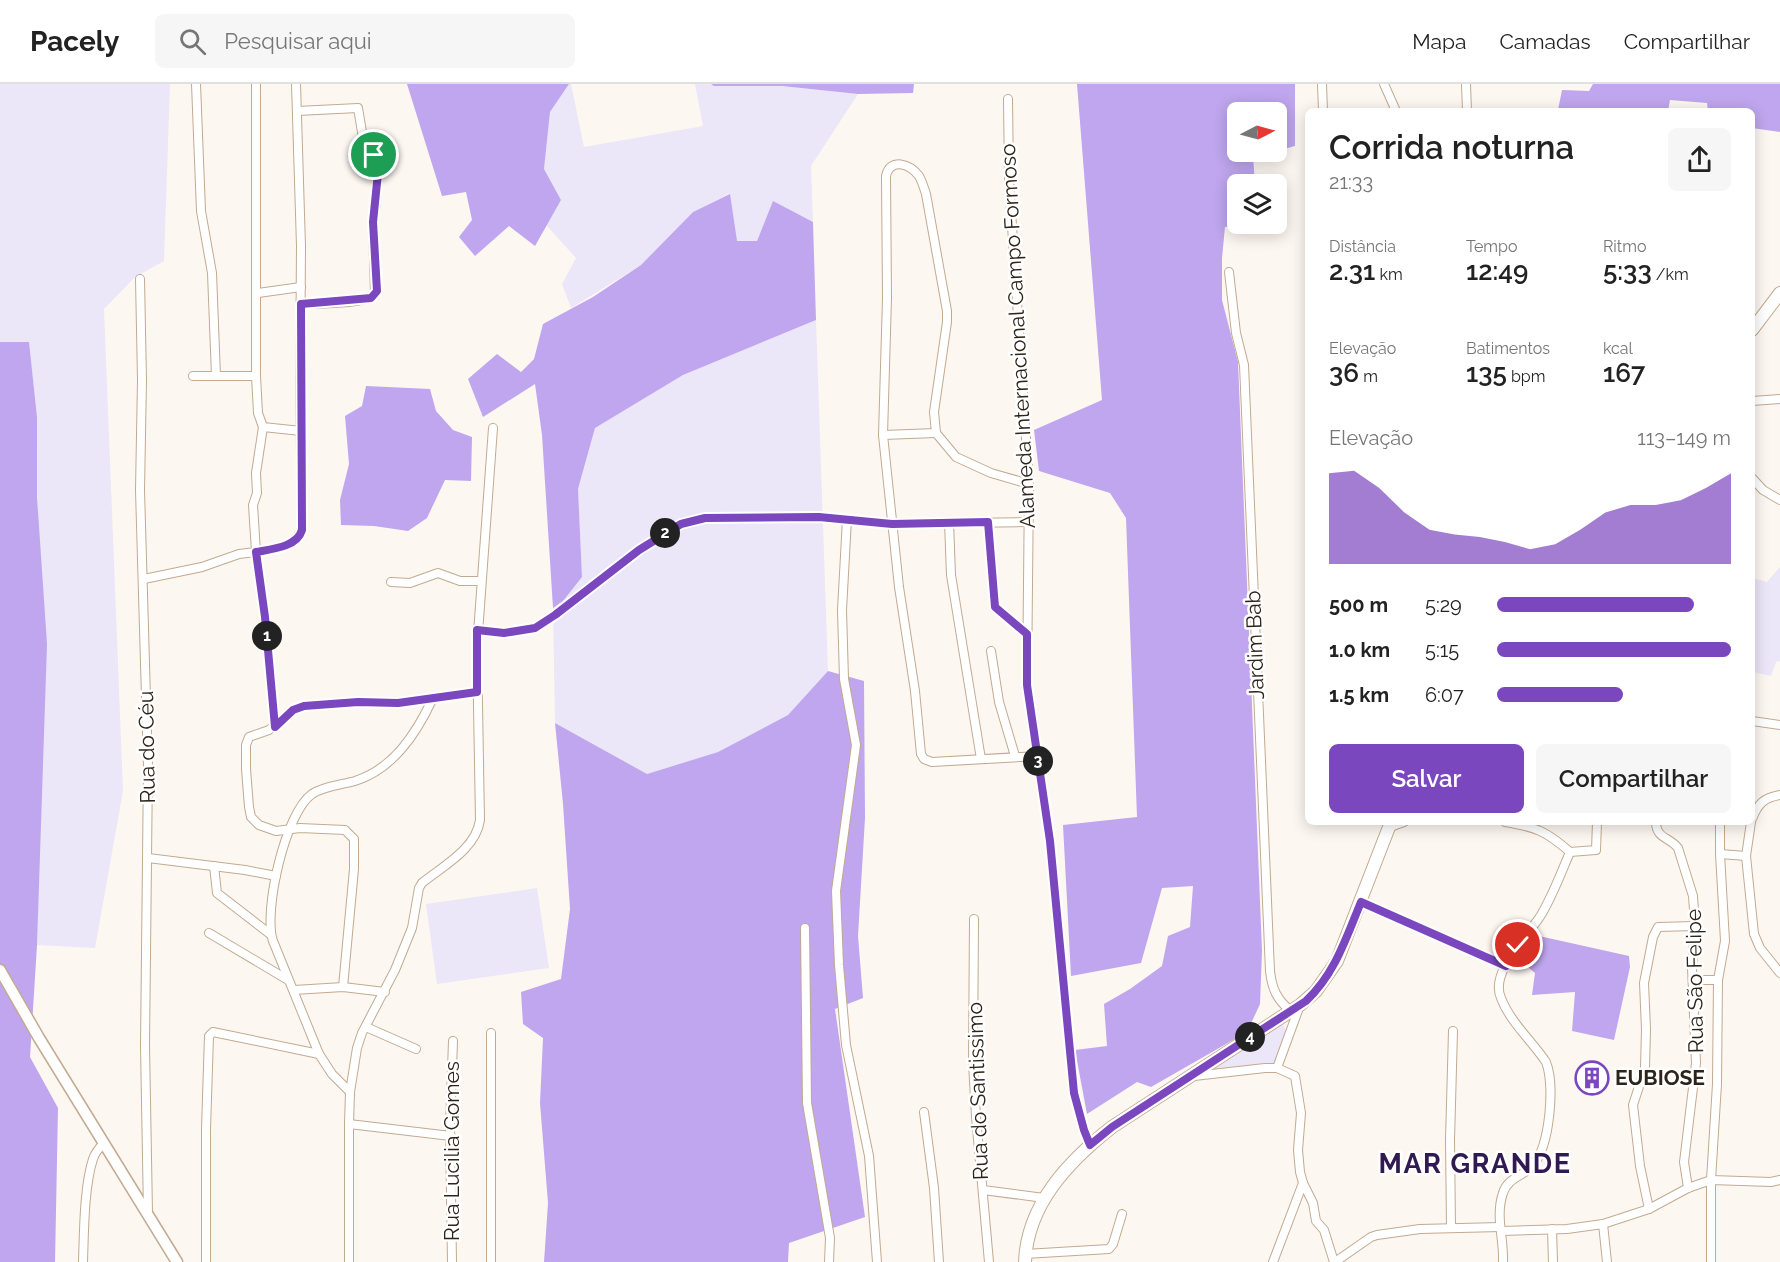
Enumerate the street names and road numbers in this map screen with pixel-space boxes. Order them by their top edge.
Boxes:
street label: Alameda Internacional Campo Formoso [995,143,1040,529]
street label: Jardim Bab [1240,590,1269,700]
street label: Rua do Céu [133,690,160,804]
street label: Rua São Felipe [1681,909,1708,1053]
street label: Rua do Santissimo [962,1001,993,1181]
street label: Rua Lucilia Gomes [439,1061,464,1241]

